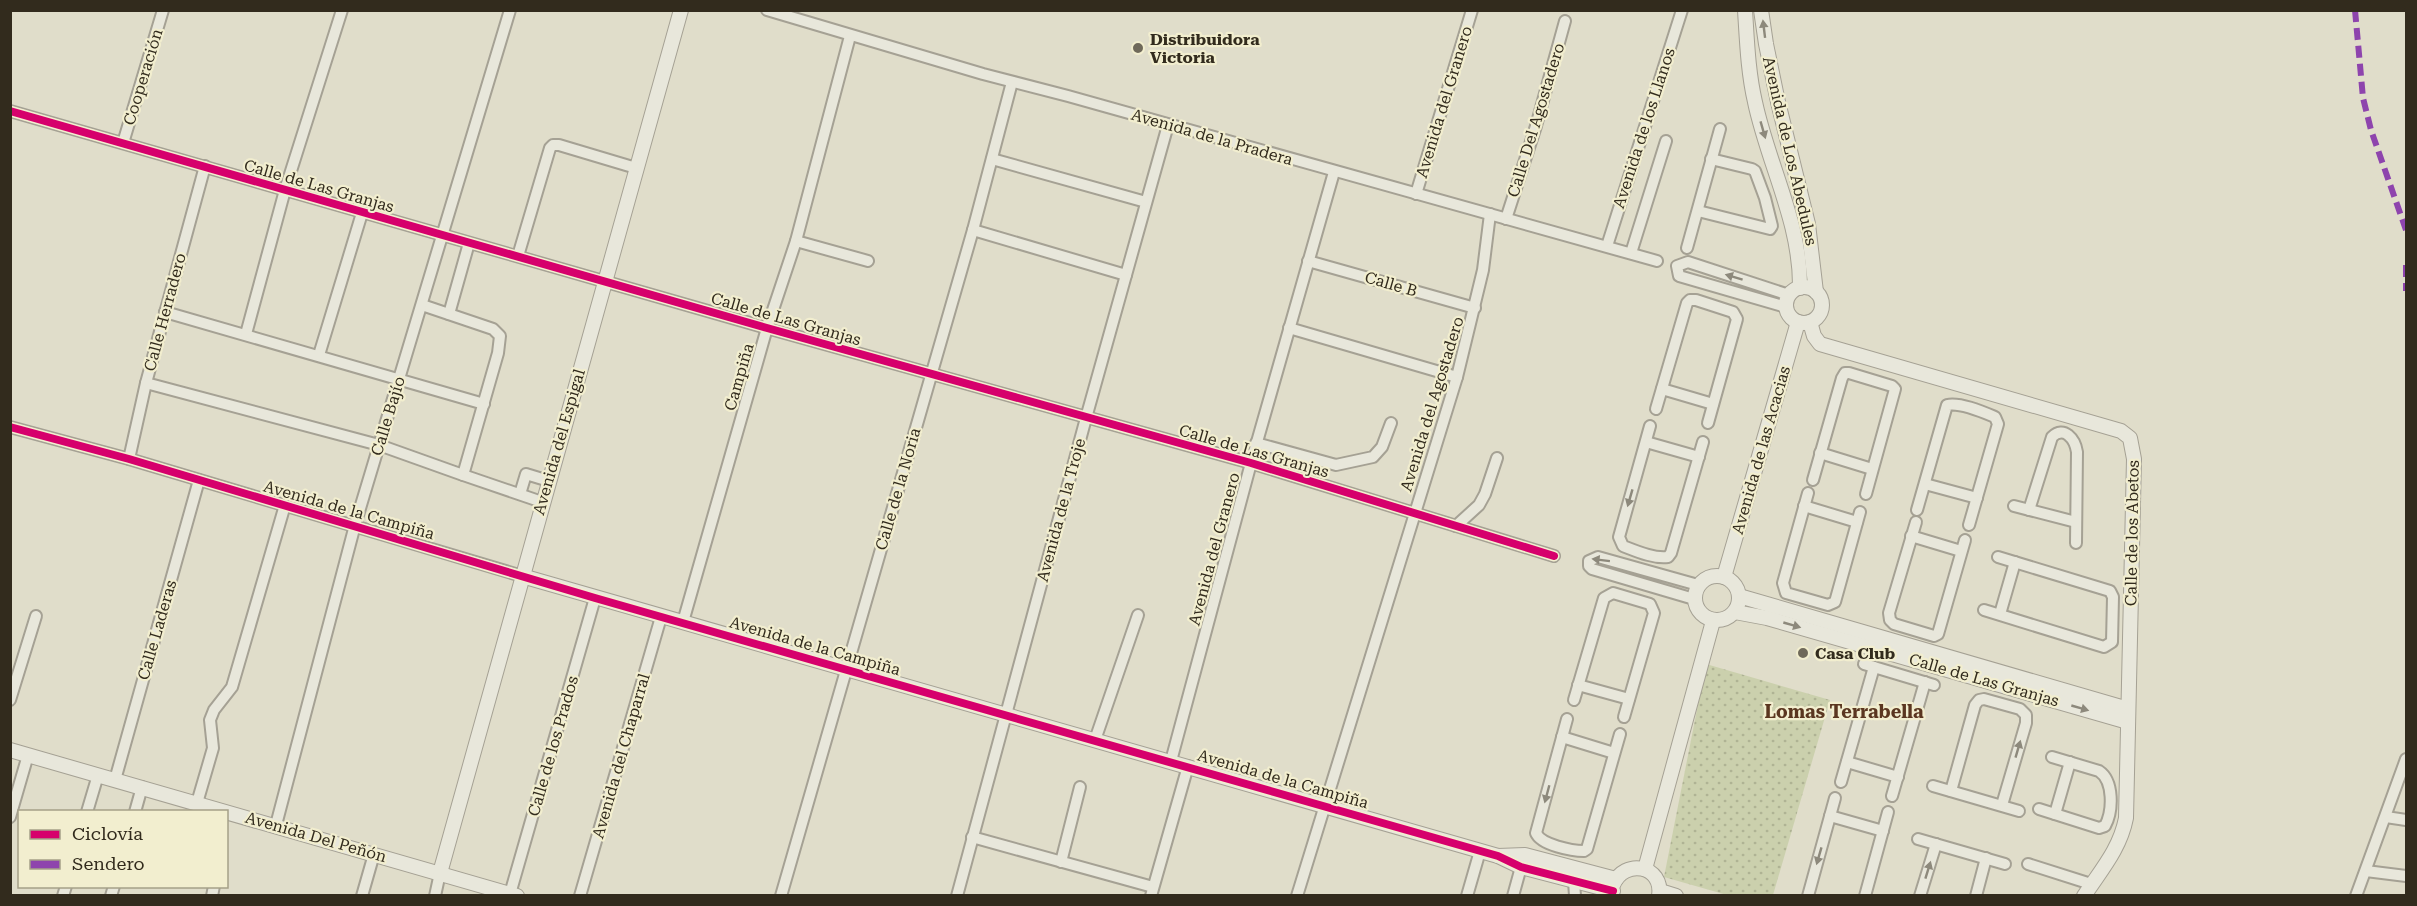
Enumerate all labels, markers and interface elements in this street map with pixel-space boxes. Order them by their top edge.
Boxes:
one-way arrow [1759,20,1768,39]
street label: Avenida del Granero [1412,24,1476,180]
street label: Cooperación [119,27,167,127]
place label: Distribuidora Victoria [1150,30,1260,67]
marker: Distribuidora Victoria [1131,41,1145,55]
street label: Calle Del Agostadero [1504,41,1569,199]
street label: Avenida de los Llanos [1609,45,1679,211]
street label: Avenida de Los Abedules [1759,55,1821,248]
street label: Avenida de la Pradera [1129,105,1295,169]
one-way arrow [1759,121,1768,139]
street label: Calle de Las Granjas [242,155,397,217]
street label: Calle Herradero [140,251,190,373]
street label: Calle B [1363,267,1419,301]
one-way arrow [1725,272,1743,281]
street label: Calle de Las Granjas [709,288,864,350]
street label: Avenida del Agostadero [1396,314,1468,494]
street label: Campiña [720,341,758,413]
street label: Avenida de las Acacias [1728,363,1794,536]
street label: Avenida del Espigal [529,367,589,517]
street label: Calle Bajío [367,374,409,458]
street label: Calle de Las Granjas [1177,420,1332,482]
street label: Calle de la Noria [871,425,925,552]
street label: Avenida de la Troje [1033,436,1089,584]
street label: Calle de los Abetos [2121,459,2143,606]
street label: Avenida del Granero [1184,470,1244,628]
street label: Avenida de la Campiña [261,476,437,544]
one-way arrow [1625,490,1634,508]
one-way arrow [1591,555,1610,565]
street label: Calle Laderas [134,577,180,682]
street label: Avenida de la Campiña [727,612,903,680]
one-way arrow [1783,621,1801,630]
place label: Casa Club [1815,644,1896,663]
marker: Casa Club [1796,646,1810,660]
street label: Calle de Las Granjas [1907,649,2062,711]
street label: Avenida del Chaparral [588,671,654,841]
street label: Calle de los Prados [524,673,582,818]
district label: Lomas Terrabella [1764,701,1924,722]
one-way arrow [2071,704,2089,713]
one-way arrow [2014,740,2023,758]
street label: Avenida de la Campiña [1195,745,1371,813]
one-way arrow [1541,785,1551,803]
street label: Avenida Del Peñón [243,808,389,866]
legend [18,810,228,888]
text: Ciclovía [72,823,143,844]
one-way arrow [1814,847,1823,865]
text: Sendero [72,853,145,874]
one-way arrow [1924,861,1933,879]

